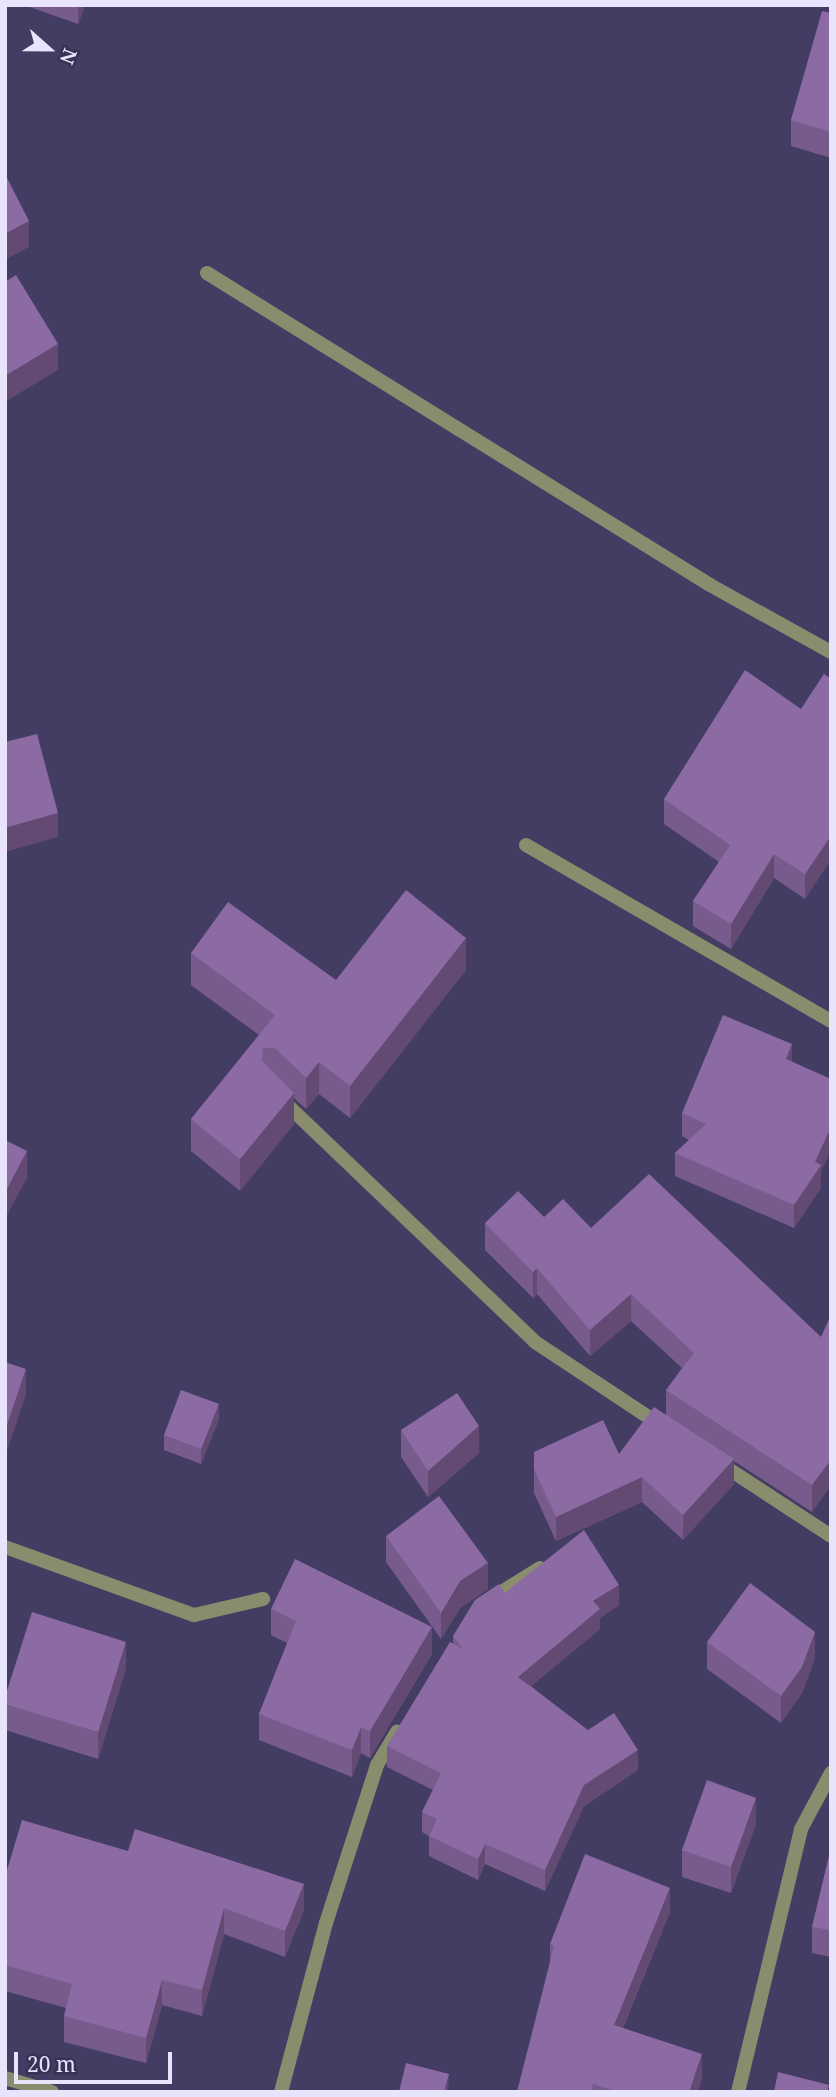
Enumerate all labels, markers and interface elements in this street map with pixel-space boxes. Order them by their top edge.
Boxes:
north arrow [14,14,84,84]
text: N [54,45,83,68]
scale bar [18,2038,175,2082]
text: 20 m [27,2050,76,2078]

